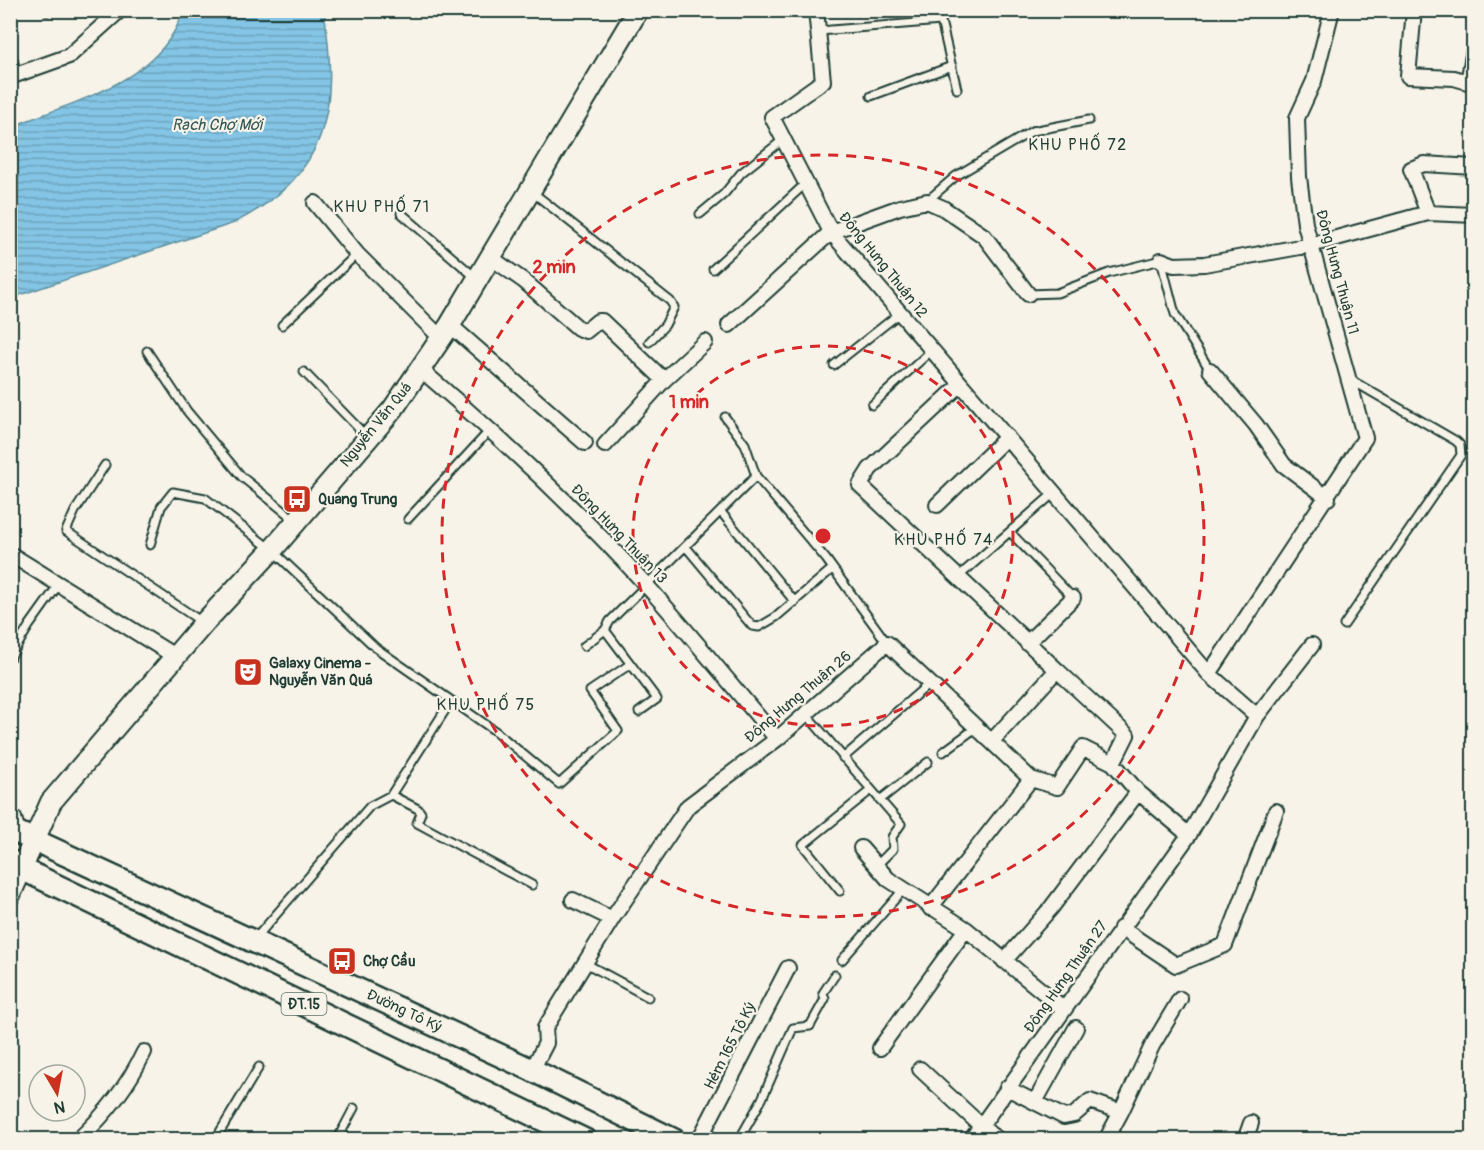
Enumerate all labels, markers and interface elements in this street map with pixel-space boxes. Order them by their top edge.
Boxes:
water label: Rạch Chợ Mới [172,115,264,135]
district label: KHU PHỐ 72 [1028,132,1128,155]
district label: KHU PHỐ 71 [334,194,430,217]
street label: Đông Hưng Thuận 12 [834,208,932,322]
street label: Đông Hưng Thuận 11 [1311,208,1363,336]
text: 2 min [532,256,576,279]
street label: Nguyễn Văn Quá [336,379,416,471]
text: 1 min [669,391,709,414]
street label: Đông Hưng Thuận 13 [567,480,671,588]
bus stop icon: Quang Trung [281,483,313,515]
place label: Quang Trung [318,490,398,509]
centre of rings [813,526,833,546]
district label: KHU PHỐ 74 [894,527,994,550]
street label: Đông Hưng Thuận 26 [741,647,855,747]
place label: Galaxy Cinema - Nguyễn Văn Quá [269,654,373,690]
theatre icon: Galaxy Cinema - Nguyễn Văn Quá [232,656,264,688]
district label: KHU PHỐ 75 [436,692,536,715]
street label: Đông Hưng Thuận 27 [1020,917,1112,1037]
bus stop icon: Chợ Cầu [326,945,358,977]
place label: Chợ Cầu [363,951,416,971]
street label: Đường Tô Ký [363,985,445,1037]
road number: ĐT.15 [282,993,326,1015]
street label: Hẻm 165 Tô Ký [700,999,760,1093]
north arrow [27,1063,87,1123]
text: N [52,1096,66,1118]

